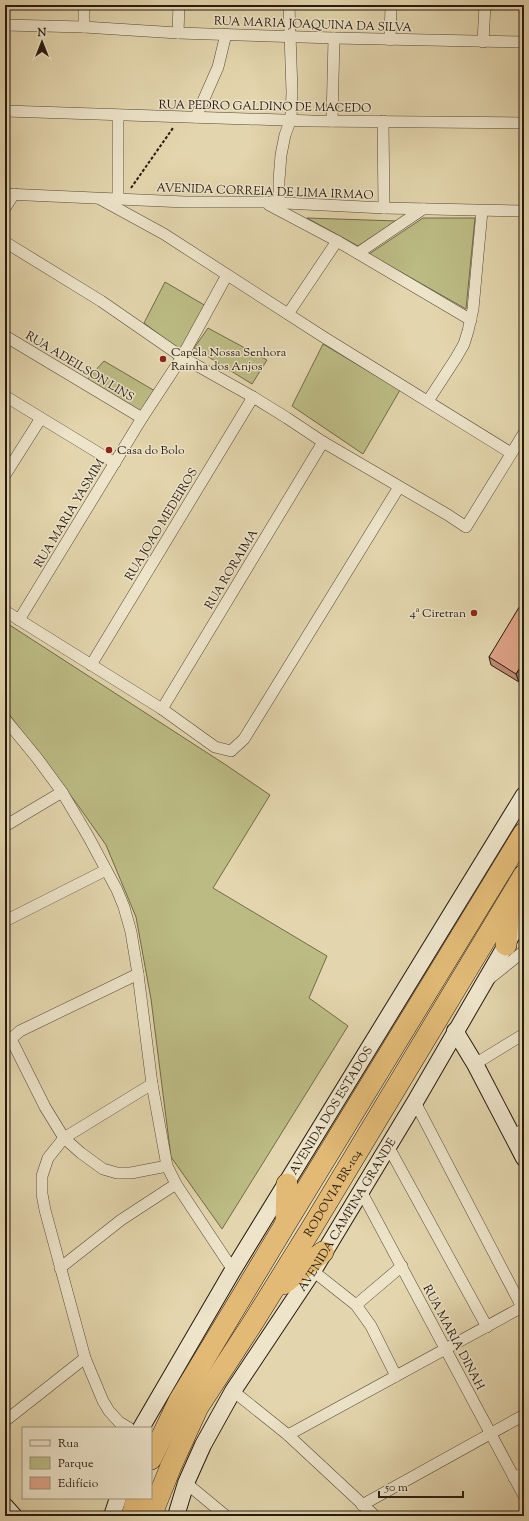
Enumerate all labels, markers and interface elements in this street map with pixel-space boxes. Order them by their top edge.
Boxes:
street label: RUA MARIA JOAQUINA DA SILVA [213,13,413,37]
north arrow [22,22,62,62]
text: N [37,25,47,41]
street label: RUA PEDRO GALDINO DE MACEDO [159,96,371,118]
street label: AVENIDA CORREIA DE LIMA IRMAO [156,179,374,205]
street label: RUA ADEILSON LINS [22,327,137,407]
place label: Capela Nossa Senhora Rainha dos Anjos [171,344,287,376]
marker: Capela Nossa Senhora Rainha dos Anjos [158,354,168,364]
place label: Casa do Bolo [117,442,185,460]
marker: Casa do Bolo [104,445,114,455]
street label: RUA MARIA YASMIM [30,456,110,571]
street label: RUA JOAO MEDEIROS [121,465,203,584]
street label: RUA RORAIMA [201,526,263,613]
place label: 4ª Ciretran [410,605,466,623]
marker: 4ª Ciretran [469,608,479,618]
street label: AVENIDA DOS ESTADOS [285,1043,378,1179]
street label: AVENIDA CAMPINA GRANDE [294,1134,402,1295]
street label: RODOVIA BR-104 [300,1146,367,1241]
street label: RUA MARIA DINAH [418,1282,489,1394]
legend [22,1427,152,1499]
text: Rua [58,1435,79,1453]
text: Parque [58,1455,94,1473]
scale bar [379,1473,463,1499]
text: Edifício [58,1475,99,1493]
text: 50 m [384,1479,408,1497]

